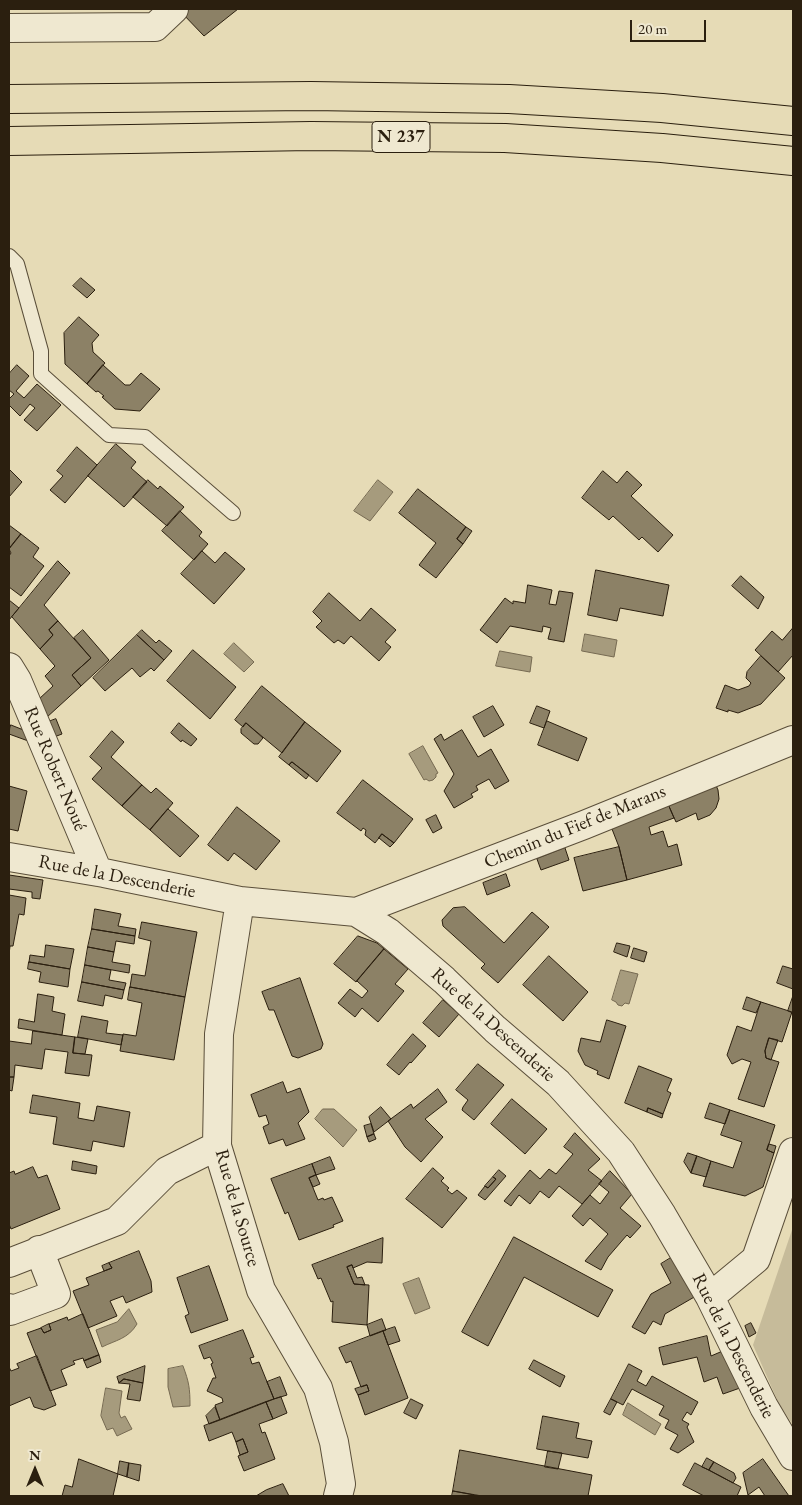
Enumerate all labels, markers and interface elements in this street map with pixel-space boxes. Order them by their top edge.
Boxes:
scale bar [632,10,708,42]
text: 20 m [638,19,667,38]
road number: N 237 [372,121,430,152]
street label: Rue Robert Noué [19,703,91,835]
street label: Chemin du Fief de Marans [481,780,669,874]
street label: Rue de la Descenderie [36,851,198,903]
street label: Rue de la Descenderie [426,963,560,1087]
street label: Rue de la Source [209,1147,265,1269]
street label: Rue de la Descenderie [687,1270,779,1422]
north arrow [10,1445,60,1495]
text: N [29,1446,41,1464]

